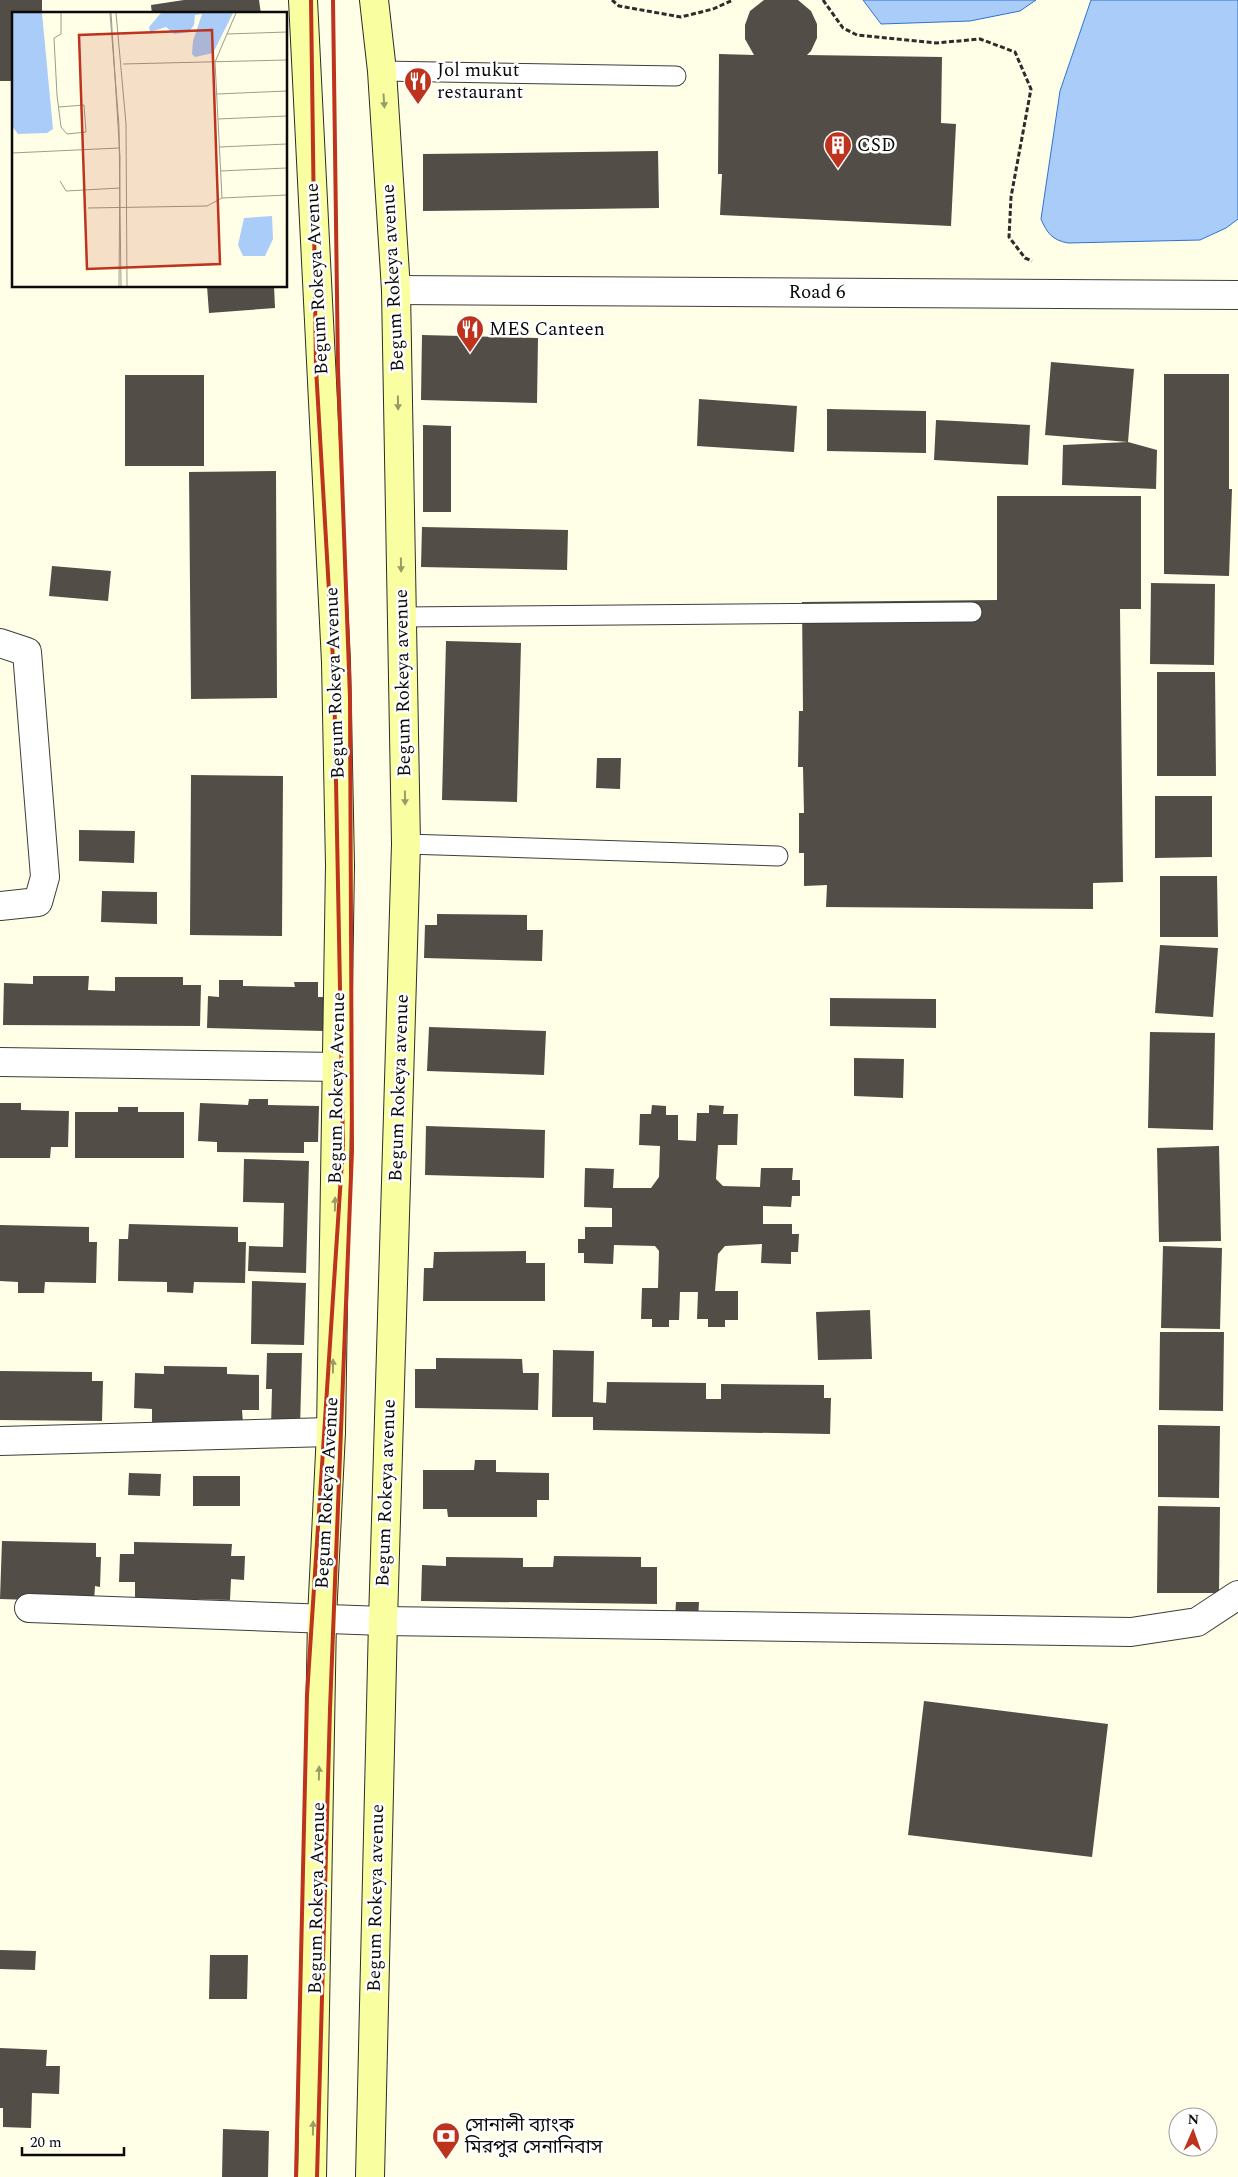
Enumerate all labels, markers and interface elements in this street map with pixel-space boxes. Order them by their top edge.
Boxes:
inset map [12,12,288,288]
place label: Jol mukut restaurant [437,56,524,107]
restaurant icon: Jol mukut restaurant [403,66,433,105]
one-way arrow [380,93,388,109]
building icon: CSD [823,130,853,169]
place label: CSD [857,131,896,160]
street label: Begum Rokeya Avenue [297,182,337,376]
street label: Begum Rokeya avenue [374,183,412,373]
street label: Road 6 [788,278,846,307]
restaurant icon: MES Canteen [455,314,485,353]
place label: MES Canteen [489,315,605,344]
one-way arrow [394,395,402,411]
one-way arrow [397,558,405,574]
street label: Begum Rokeya Avenue [317,586,353,780]
street label: Begum Rokeya avenue [387,589,419,777]
one-way arrow [401,790,409,806]
street label: Begum Rokeya Avenue [321,992,353,1184]
street label: Begum Rokeya avenue [381,994,417,1182]
one-way arrow [332,1195,340,1211]
one-way arrow [329,1358,337,1374]
street label: Begum Rokeya Avenue [307,1396,347,1590]
street label: Begum Rokeya avenue [368,1399,404,1587]
one-way arrow [315,1765,323,1781]
street label: Begum Rokeya Avenue [301,1802,333,1994]
street label: Begum Rokeya avenue [360,1804,392,1992]
north arrow [1168,2107,1218,2157]
text: N [1187,2109,1200,2130]
place label: সোনালী ব্যাংক মিরপুর সেনানিবাস [464,2111,604,2162]
one-way arrow [309,2120,317,2136]
bank icon: সোনালী ব্যাংক মিরপুর সেনানিবাস [431,2121,461,2160]
scale bar [22,2124,125,2156]
text: 20 m [30,2131,62,2154]

